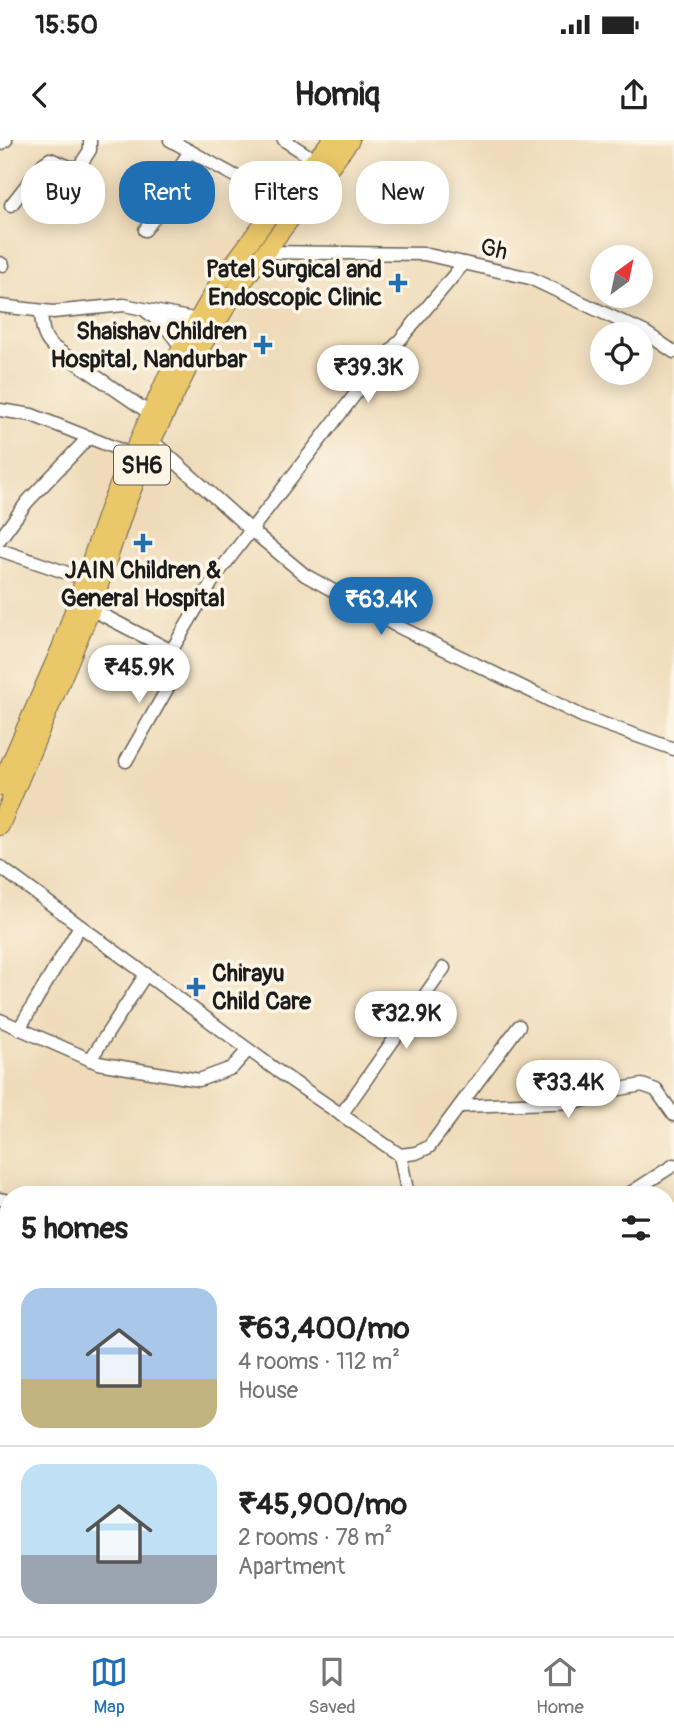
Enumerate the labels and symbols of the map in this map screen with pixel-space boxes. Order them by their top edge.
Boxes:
street label: Gh [477,232,510,267]
north arrow [590,245,653,308]
place label: Patel Surgical and Endoscopic Clinic [206,255,382,312]
marker: Patel Surgical and Endoscopic Clinic [388,273,408,293]
place label: Shaishav Children Hospital, Nandurbar [51,317,247,374]
marker: Shaishav Children Hospital, Nandurbar [253,335,273,355]
pin: ₹39.3K [311,345,425,405]
road number: SH6 [114,446,170,484]
marker: JAIN Children & General Hospital [133,533,153,553]
place label: JAIN Children & General Hospital [61,556,225,613]
pin: ₹63.4K [324,578,438,637]
pin: ₹45.9K [82,645,196,705]
place label: Chirayu Child Care [212,959,312,1016]
marker: Chirayu Child Care [186,977,206,997]
pin: ₹32.9K [349,992,463,1051]
pin: ₹33.4K [511,1060,625,1120]

